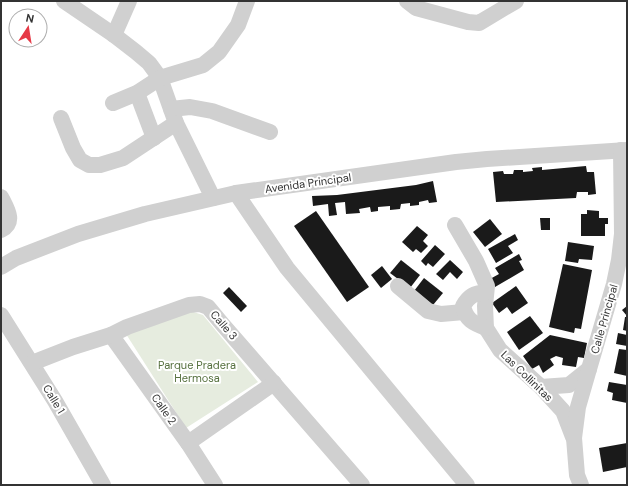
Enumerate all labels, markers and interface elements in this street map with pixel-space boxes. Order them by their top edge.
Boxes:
north arrow [8,8,48,48]
text: N [25,11,35,26]
street label: Avenida Principal [264,170,352,196]
street label: Calle Principal [587,283,621,355]
street label: Calle 3 [207,307,241,343]
street label: Las Collinitas [498,348,556,404]
park label: Parque Pradera Hermosa [158,358,236,385]
street label: Calle 1 [40,382,68,416]
street label: Calle 2 [148,391,180,427]

